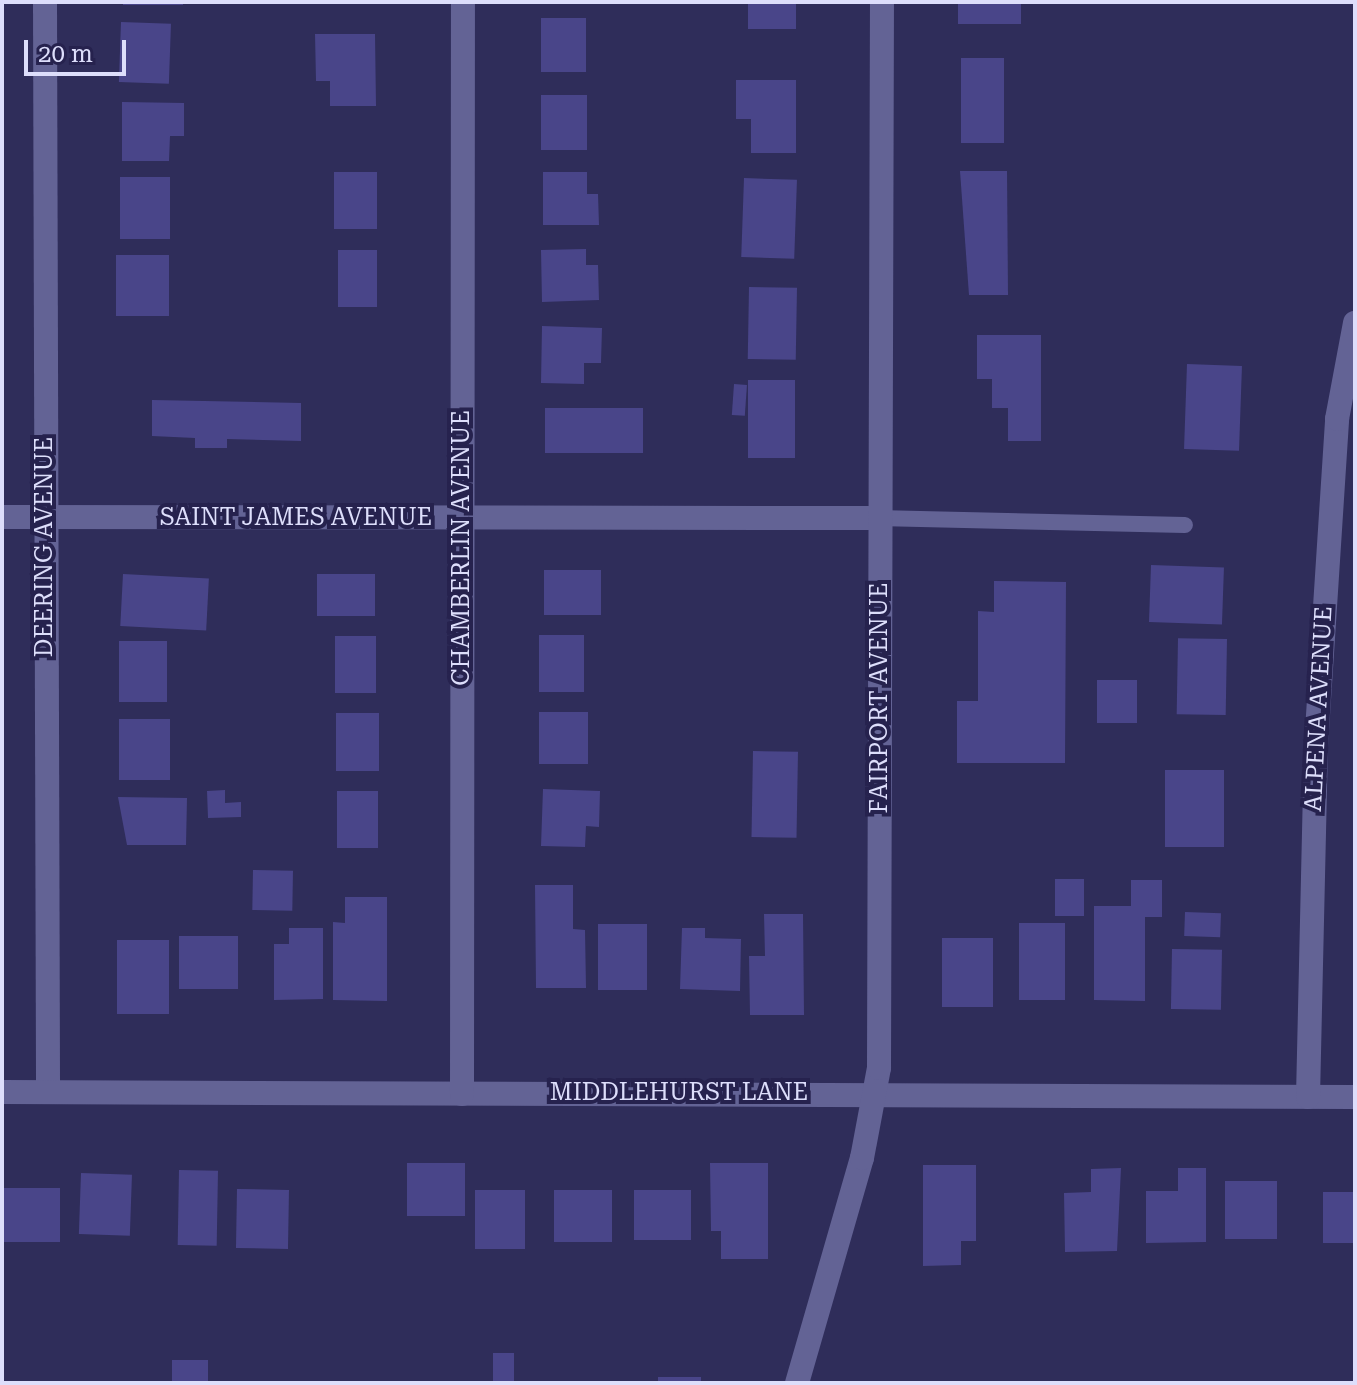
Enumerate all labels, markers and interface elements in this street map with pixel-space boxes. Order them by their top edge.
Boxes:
scale bar [28,24,130,74]
text: 20 m [38,40,93,68]
street label: CHAMBERLIN AVENUE [448,410,476,686]
street label: DEERING AVENUE [31,437,59,657]
street label: SAINT JAMES AVENUE [160,504,432,532]
street label: FAIRPORT AVENUE [866,583,894,813]
street label: ALPENA AVENUE [1299,606,1339,812]
street label: MIDDLEHURST LANE [550,1079,808,1107]

